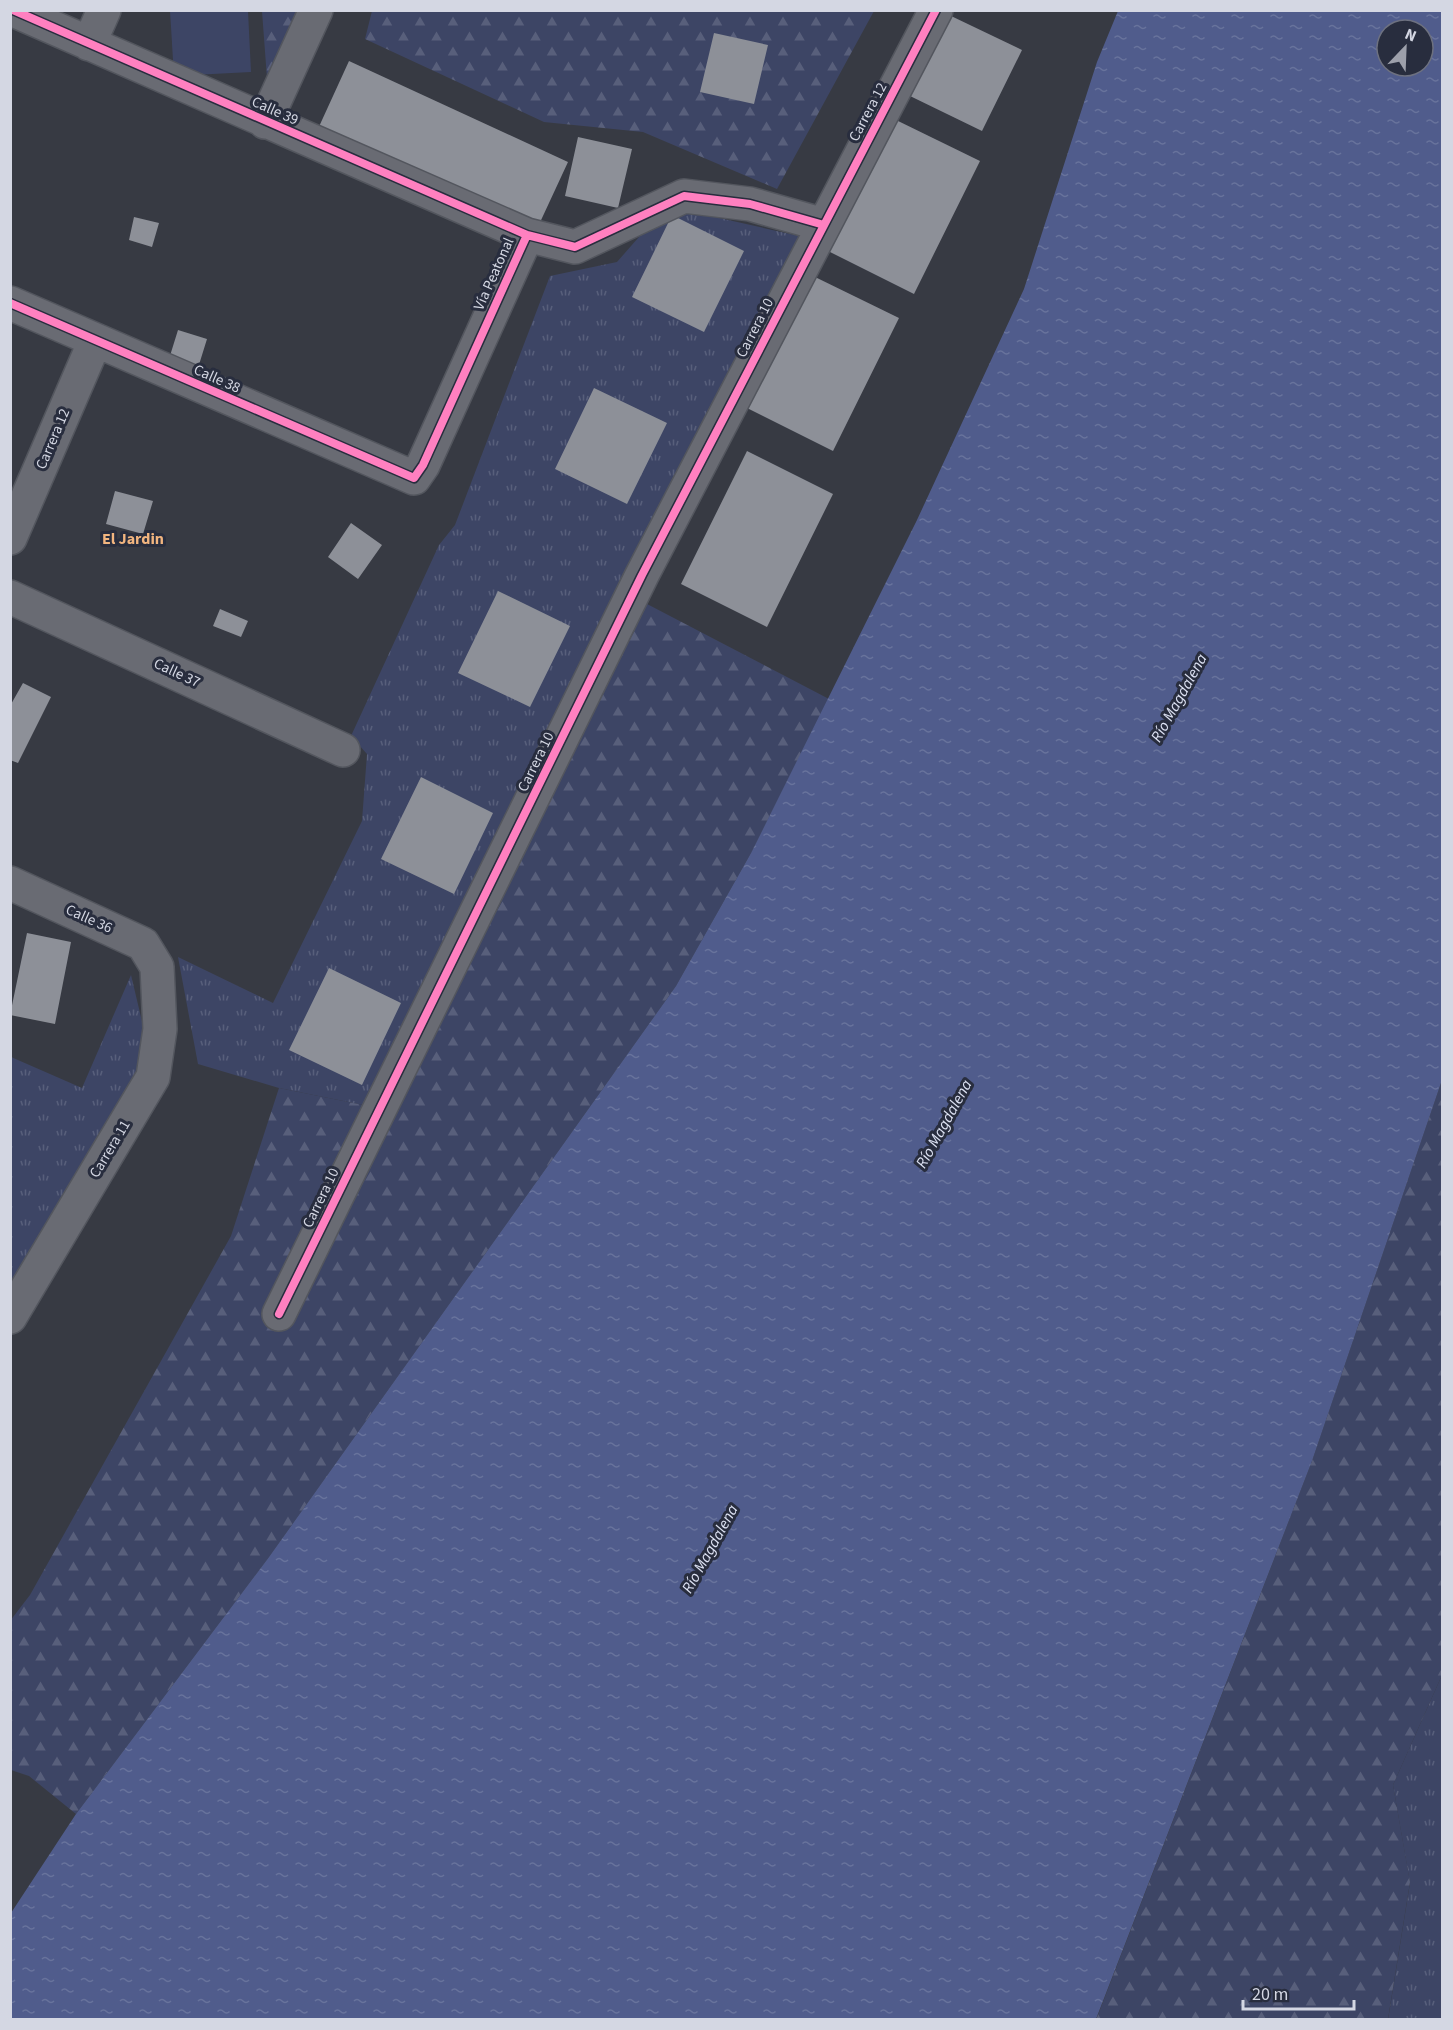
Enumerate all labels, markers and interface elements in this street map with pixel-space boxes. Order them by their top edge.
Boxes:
north arrow [1375,18,1435,78]
text: N [1401,23,1420,47]
street label: Carrera 12 [844,79,892,145]
street label: Calle 39 [248,91,302,131]
street label: Vía Peatonal [469,234,519,314]
street label: Carrera 10 [731,295,779,361]
street label: Calle 38 [190,359,244,399]
street label: Carrera 12 [31,405,75,473]
district label: El Jardin [102,528,164,550]
water label: Río Magdalena [1146,649,1213,746]
street label: Calle 37 [150,653,204,693]
street label: Carrera 10 [513,729,559,795]
street label: Calle 36 [62,899,116,939]
water label: Río Magdalena [911,1075,978,1172]
street label: Carrera 11 [84,1116,136,1182]
street label: Carrera 10 [298,1165,344,1231]
water label: Río Magdalena [677,1500,744,1597]
scale bar [1243,1973,1354,2011]
text: 20 m [1252,1982,1288,2007]

